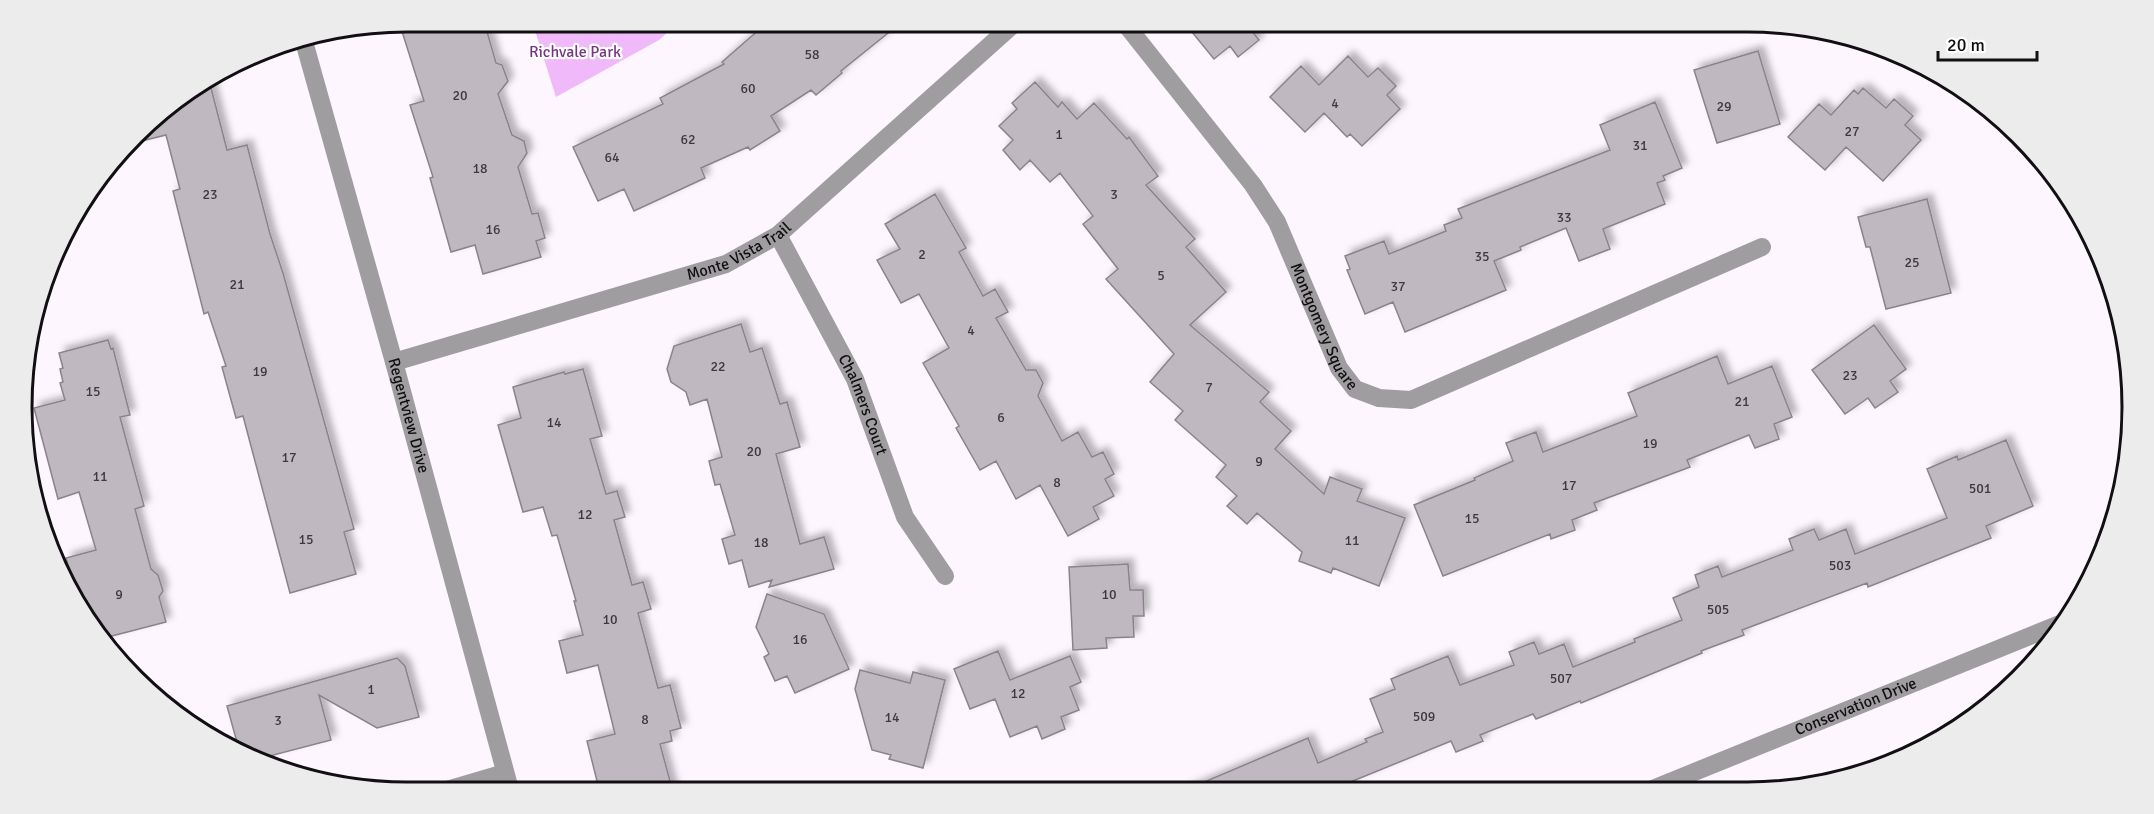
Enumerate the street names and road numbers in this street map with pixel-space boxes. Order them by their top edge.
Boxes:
street label: Monte Vista Trail [684,218,796,285]
street label: Montgomery Square [1286,260,1362,394]
street label: Chalmers Court [834,351,892,458]
street label: Regentview Drive [383,356,434,475]
street label: Conservation Drive [1792,673,1920,740]

